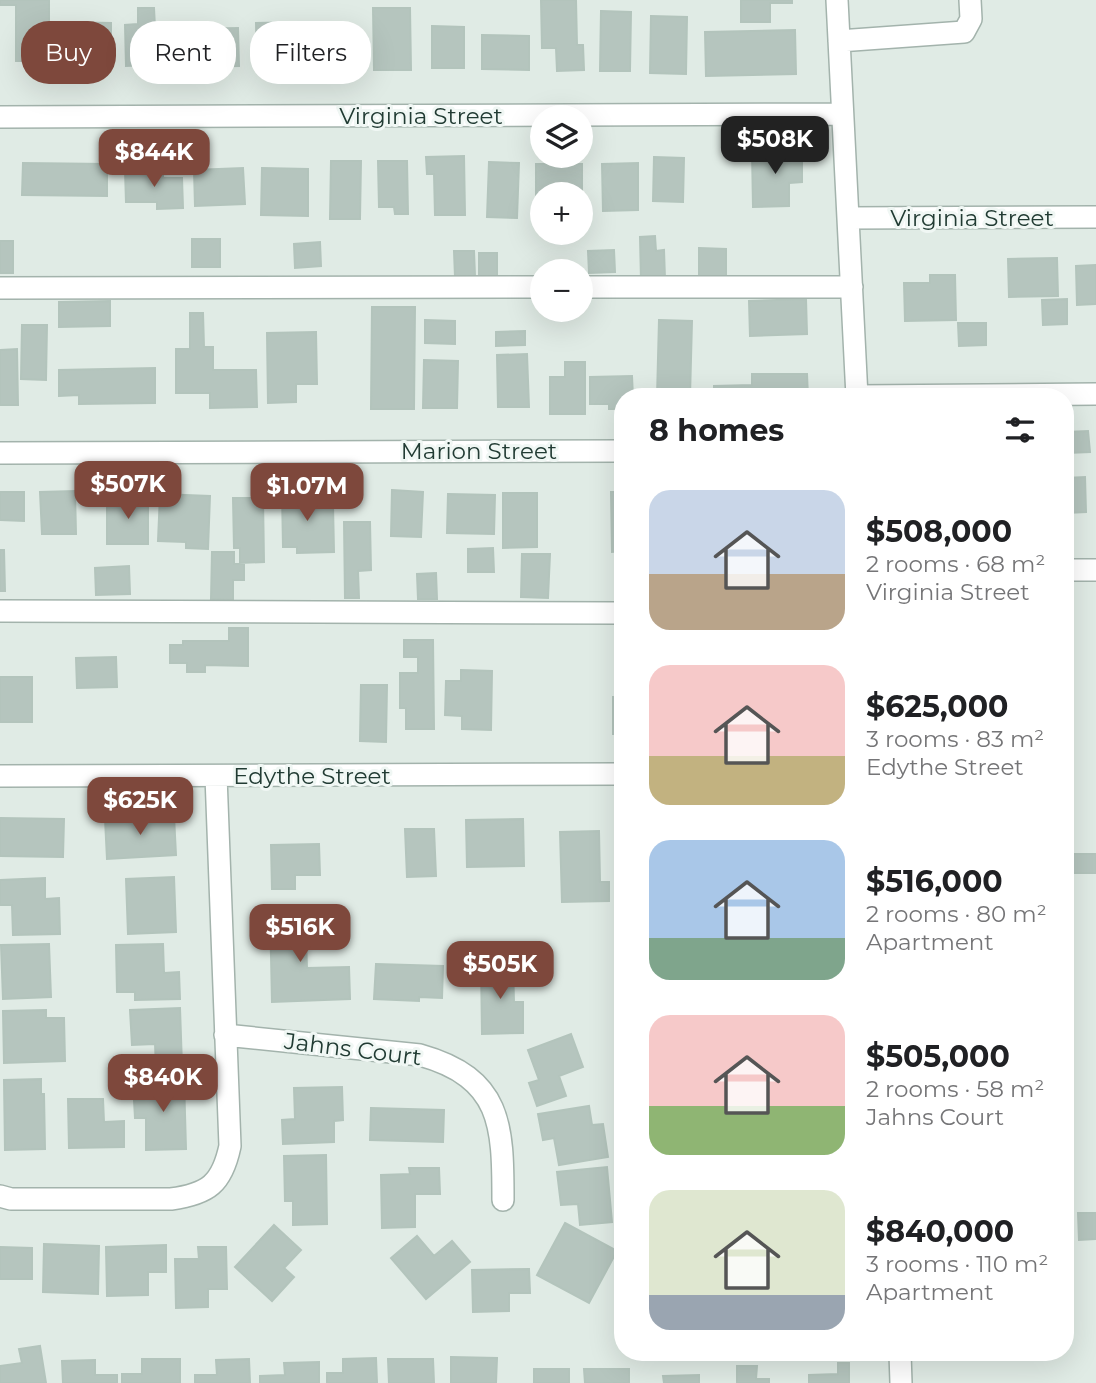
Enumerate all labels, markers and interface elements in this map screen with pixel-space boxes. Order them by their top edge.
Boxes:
chip: Buy [21,21,116,84]
chip: Rent [130,21,236,84]
chip: Filters [250,21,371,84]
street label: Virginia Street [339,102,503,130]
map controls [530,105,593,322]
button: layers [530,105,593,168]
pin: $508K [726,116,824,176]
text: $508K [737,125,813,153]
pin: $844K [105,130,203,189]
text: $844K [115,138,193,166]
button: + [530,182,593,245]
street label: Virginia Street [890,204,1054,232]
button: − [530,259,593,322]
icon: filters [1001,411,1039,449]
text: 8 homes [649,412,784,449]
street label: Marion Street [401,437,557,465]
pin: $507K [79,462,177,521]
pin: $1.07M [250,463,364,523]
text: $507K [90,470,166,498]
text: $1.07M [267,472,347,500]
text: $508,000 [866,513,1012,550]
icon: home [705,518,789,602]
text: 2 rooms · 68 m² [866,550,1045,578]
text: Virginia Street [866,578,1030,606]
text: $625,000 [866,688,1008,725]
icon: home [705,693,789,777]
text: 3 rooms · 83 m² [866,725,1044,753]
text: Edythe Street [866,753,1024,781]
street label: Edythe Street [233,762,391,790]
pin: $625K [91,778,189,837]
text: $625K [103,786,177,814]
text: $516,000 [866,863,1003,900]
icon: home [705,868,789,952]
text: 2 rooms · 80 m² [866,900,1047,928]
pin: $516K [251,904,349,964]
text: $516K [265,913,335,941]
text: Apartment [866,928,994,956]
pin: $505K [451,942,549,1001]
text: $505K [463,950,537,978]
street label: Jahns Court [282,1027,423,1071]
text: $505,000 [866,1038,1010,1075]
icon: home [705,1043,789,1127]
pin: $840K [114,1054,212,1114]
text: $840K [124,1063,202,1091]
text: 2 rooms · 58 m² [866,1075,1044,1103]
text: Jahns Court [866,1103,1004,1131]
text: $840,000 [866,1213,1014,1250]
icon: home [705,1218,789,1302]
text: 3 rooms · 110 m² [866,1250,1048,1278]
text: Apartment [866,1278,994,1306]

